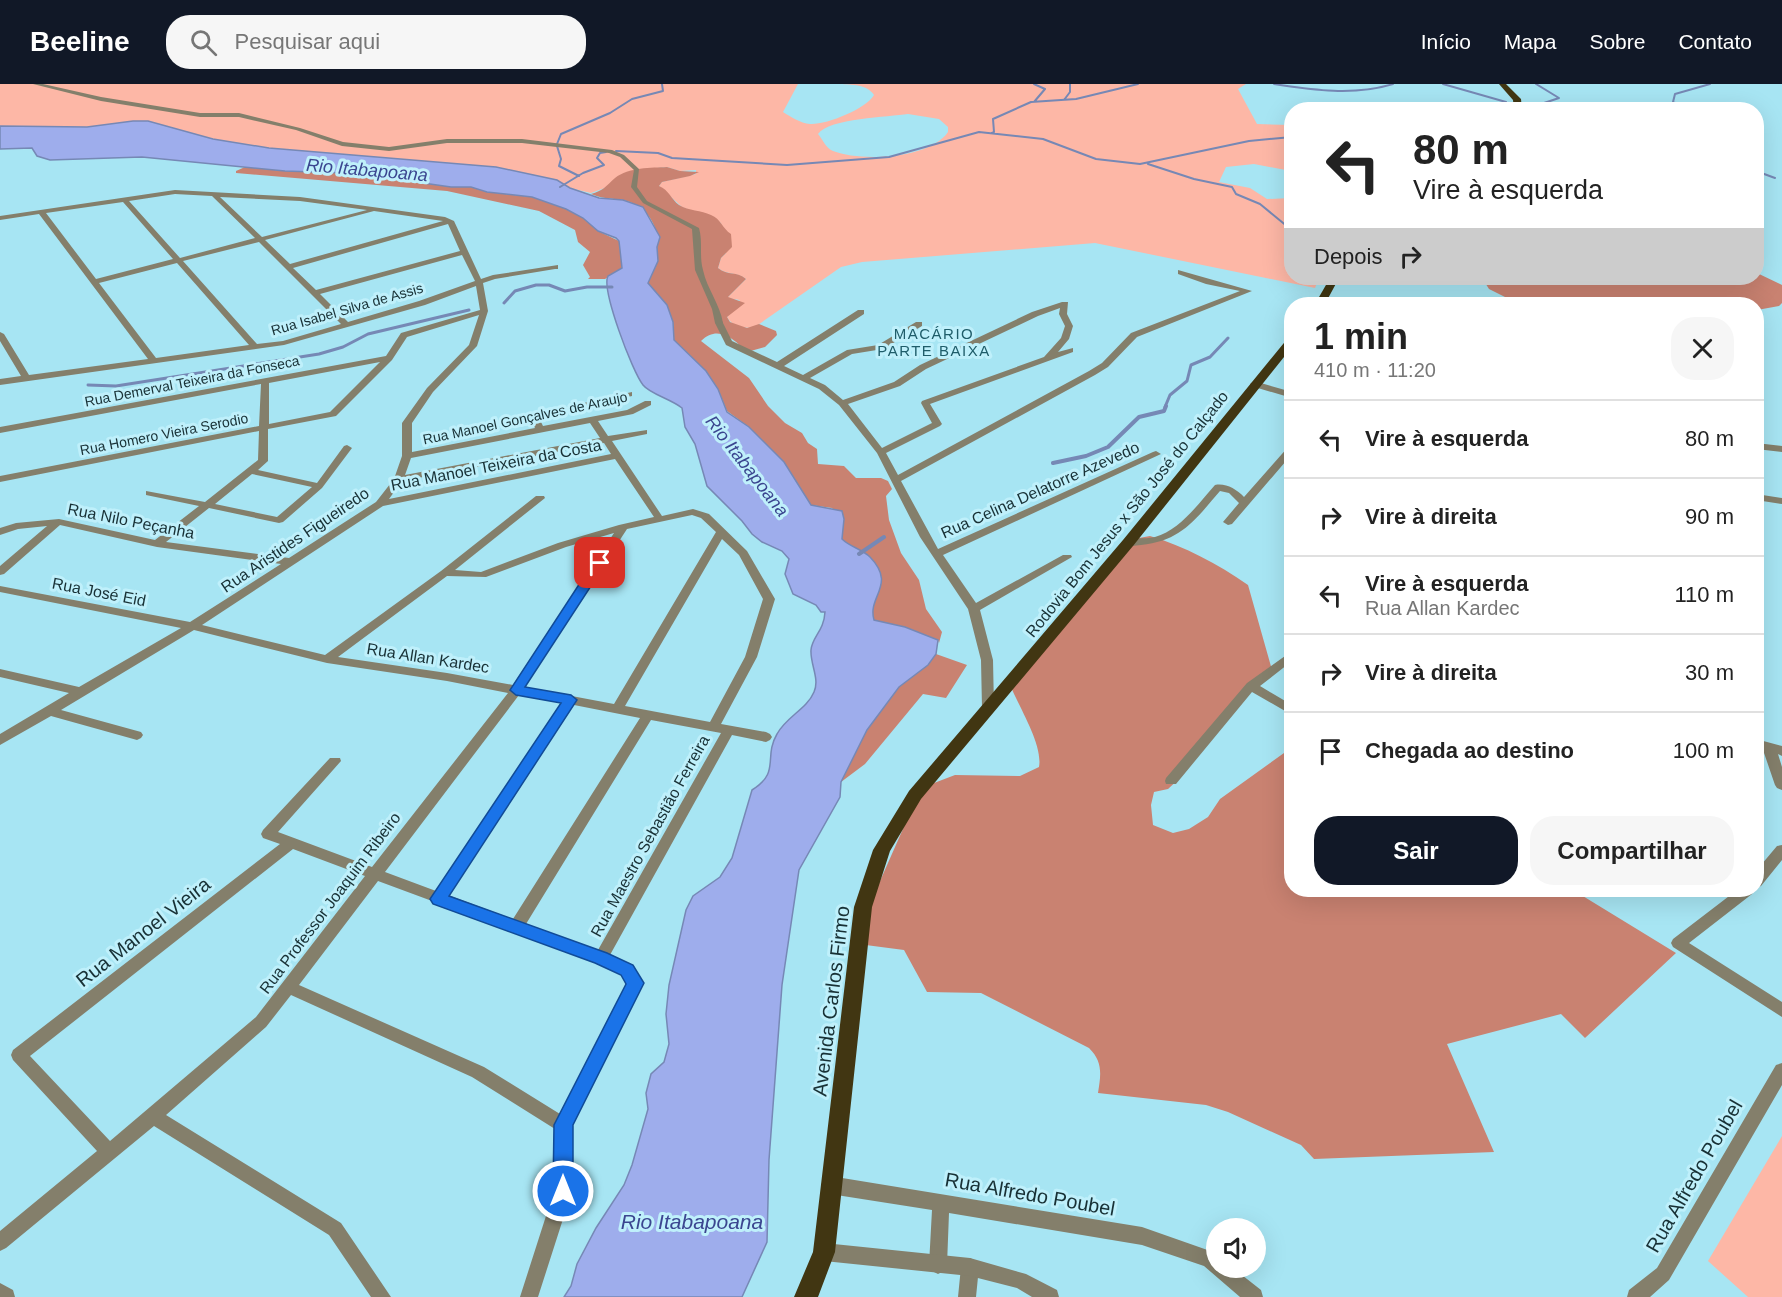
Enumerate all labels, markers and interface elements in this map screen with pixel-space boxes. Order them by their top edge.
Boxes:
search box [166,15,586,69]
text: Beeline [30,26,130,57]
icon: search [187,26,220,59]
text: Pesquisar aqui [235,29,380,54]
text: Início [1421,30,1471,53]
text: Mapa [1504,30,1556,53]
text: Sobre [1589,30,1645,53]
text: Contato [1678,30,1752,53]
icon: left [1314,126,1392,204]
text: 80 m [1413,126,1509,173]
water label: Rio Itabapoana [305,155,429,185]
text: Vire à esquerda [1413,175,1603,205]
icon: right [1394,240,1427,273]
text: Depois [1314,244,1382,269]
street label: Rua Isabel Silva de Assis [269,280,425,338]
text: 1 min [1314,316,1408,357]
button: close [1671,317,1734,380]
district label: MACÁRIO PARTE BAIXA [877,325,991,359]
street label: Rua Demerval Teixeira da Fonseca [83,352,301,410]
text: 410 m · 11:20 [1314,359,1436,381]
street label: Rua Manoel Gonçalves de Araujo [421,388,629,448]
street label: Rodovia Bom Jesus x São José do Calçado [1022,388,1232,640]
street label: Rua Homero Vieira Serodio [79,410,250,458]
water label: Rio Itabapoana [702,412,792,520]
icon: left [1314,423,1347,456]
text: Vire à esquerda [1365,426,1528,451]
text: 80 m [1685,426,1734,451]
street label: Rua Manoel Teixeira da Costa [389,436,603,494]
street label: Rua Celina Delatorre Azevedo [938,438,1142,542]
street label: Rua Aristides Figueiredo [218,484,372,596]
street label: Rua Nilo Peçanha [66,500,196,542]
icon: right [1314,501,1347,534]
text: Vire à direita [1365,504,1497,529]
text: 90 m [1685,504,1734,529]
pin [574,537,625,588]
icon: arrive [583,546,616,579]
text: Vire à esquerda [1365,571,1528,596]
street label: Rua José Eid [51,575,147,609]
icon: left [1314,579,1347,612]
text: 110 m [1674,582,1734,607]
text: Rua Allan Kardec [1365,597,1520,619]
street label: Rua Allan Kardec [366,640,490,676]
icon: right [1314,657,1347,690]
text: Vire à direita [1365,660,1497,685]
text: 30 m [1685,660,1734,685]
street label: Rua Maestro Sebastião Ferreira [587,732,713,940]
icon: arrive [1314,735,1347,768]
text: Chegada ao destino [1365,738,1574,763]
text: 100 m [1673,738,1734,763]
street label: Rua Professor Joaquim Ribeiro [256,809,404,997]
button: Sair [1314,816,1518,885]
button: Compartilhar [1530,816,1734,885]
street label: Rua Manoel Vieira [72,872,215,991]
street label: Avenida Carlos Firmo [808,904,854,1098]
street label: Rua Alfredo Poubel [1641,1096,1747,1256]
position arrow [531,1159,595,1223]
street label: Rua Alfredo Poubel [943,1168,1117,1220]
water label: Rio Itabapoana [621,1210,763,1233]
map controls [1206,1218,1266,1278]
button: sound [1206,1218,1266,1278]

